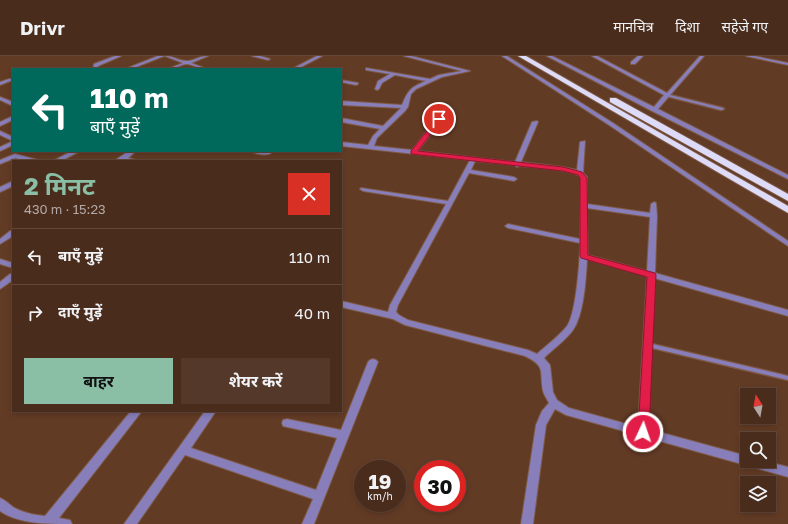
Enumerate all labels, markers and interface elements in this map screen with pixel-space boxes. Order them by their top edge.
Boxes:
text: Drivr [20,16,65,39]
text: मानचित्र [613,18,653,35]
text: दिशा [675,18,700,35]
text: सहेजे गए [722,18,768,35]
text: 110 m [90,81,169,114]
icon: left [24,84,76,136]
pin [422,102,456,136]
icon: arrive [428,108,450,130]
text: बाएँ मुड़ें [90,115,140,137]
text: 2 मिनट [24,171,95,200]
button: close [288,173,330,215]
text: 430 m · 15:23 [24,201,106,217]
icon: left [24,246,46,268]
text: बाएँ मुड़ें [58,246,103,264]
text: 110 m [289,248,330,266]
icon: right [24,302,46,324]
text: दाएँ मुड़ें [58,302,102,320]
text: 40 m [295,304,330,322]
button: बाहर [24,358,173,404]
button: शेयर करें [181,358,330,404]
north arrow [740,388,776,424]
map controls [740,388,776,512]
position arrow [622,411,664,453]
button: search [740,432,776,468]
speed limit sign: 30 [414,460,466,512]
text: 19 [368,469,391,493]
button: layers [740,476,776,512]
text: km/h [367,490,393,502]

